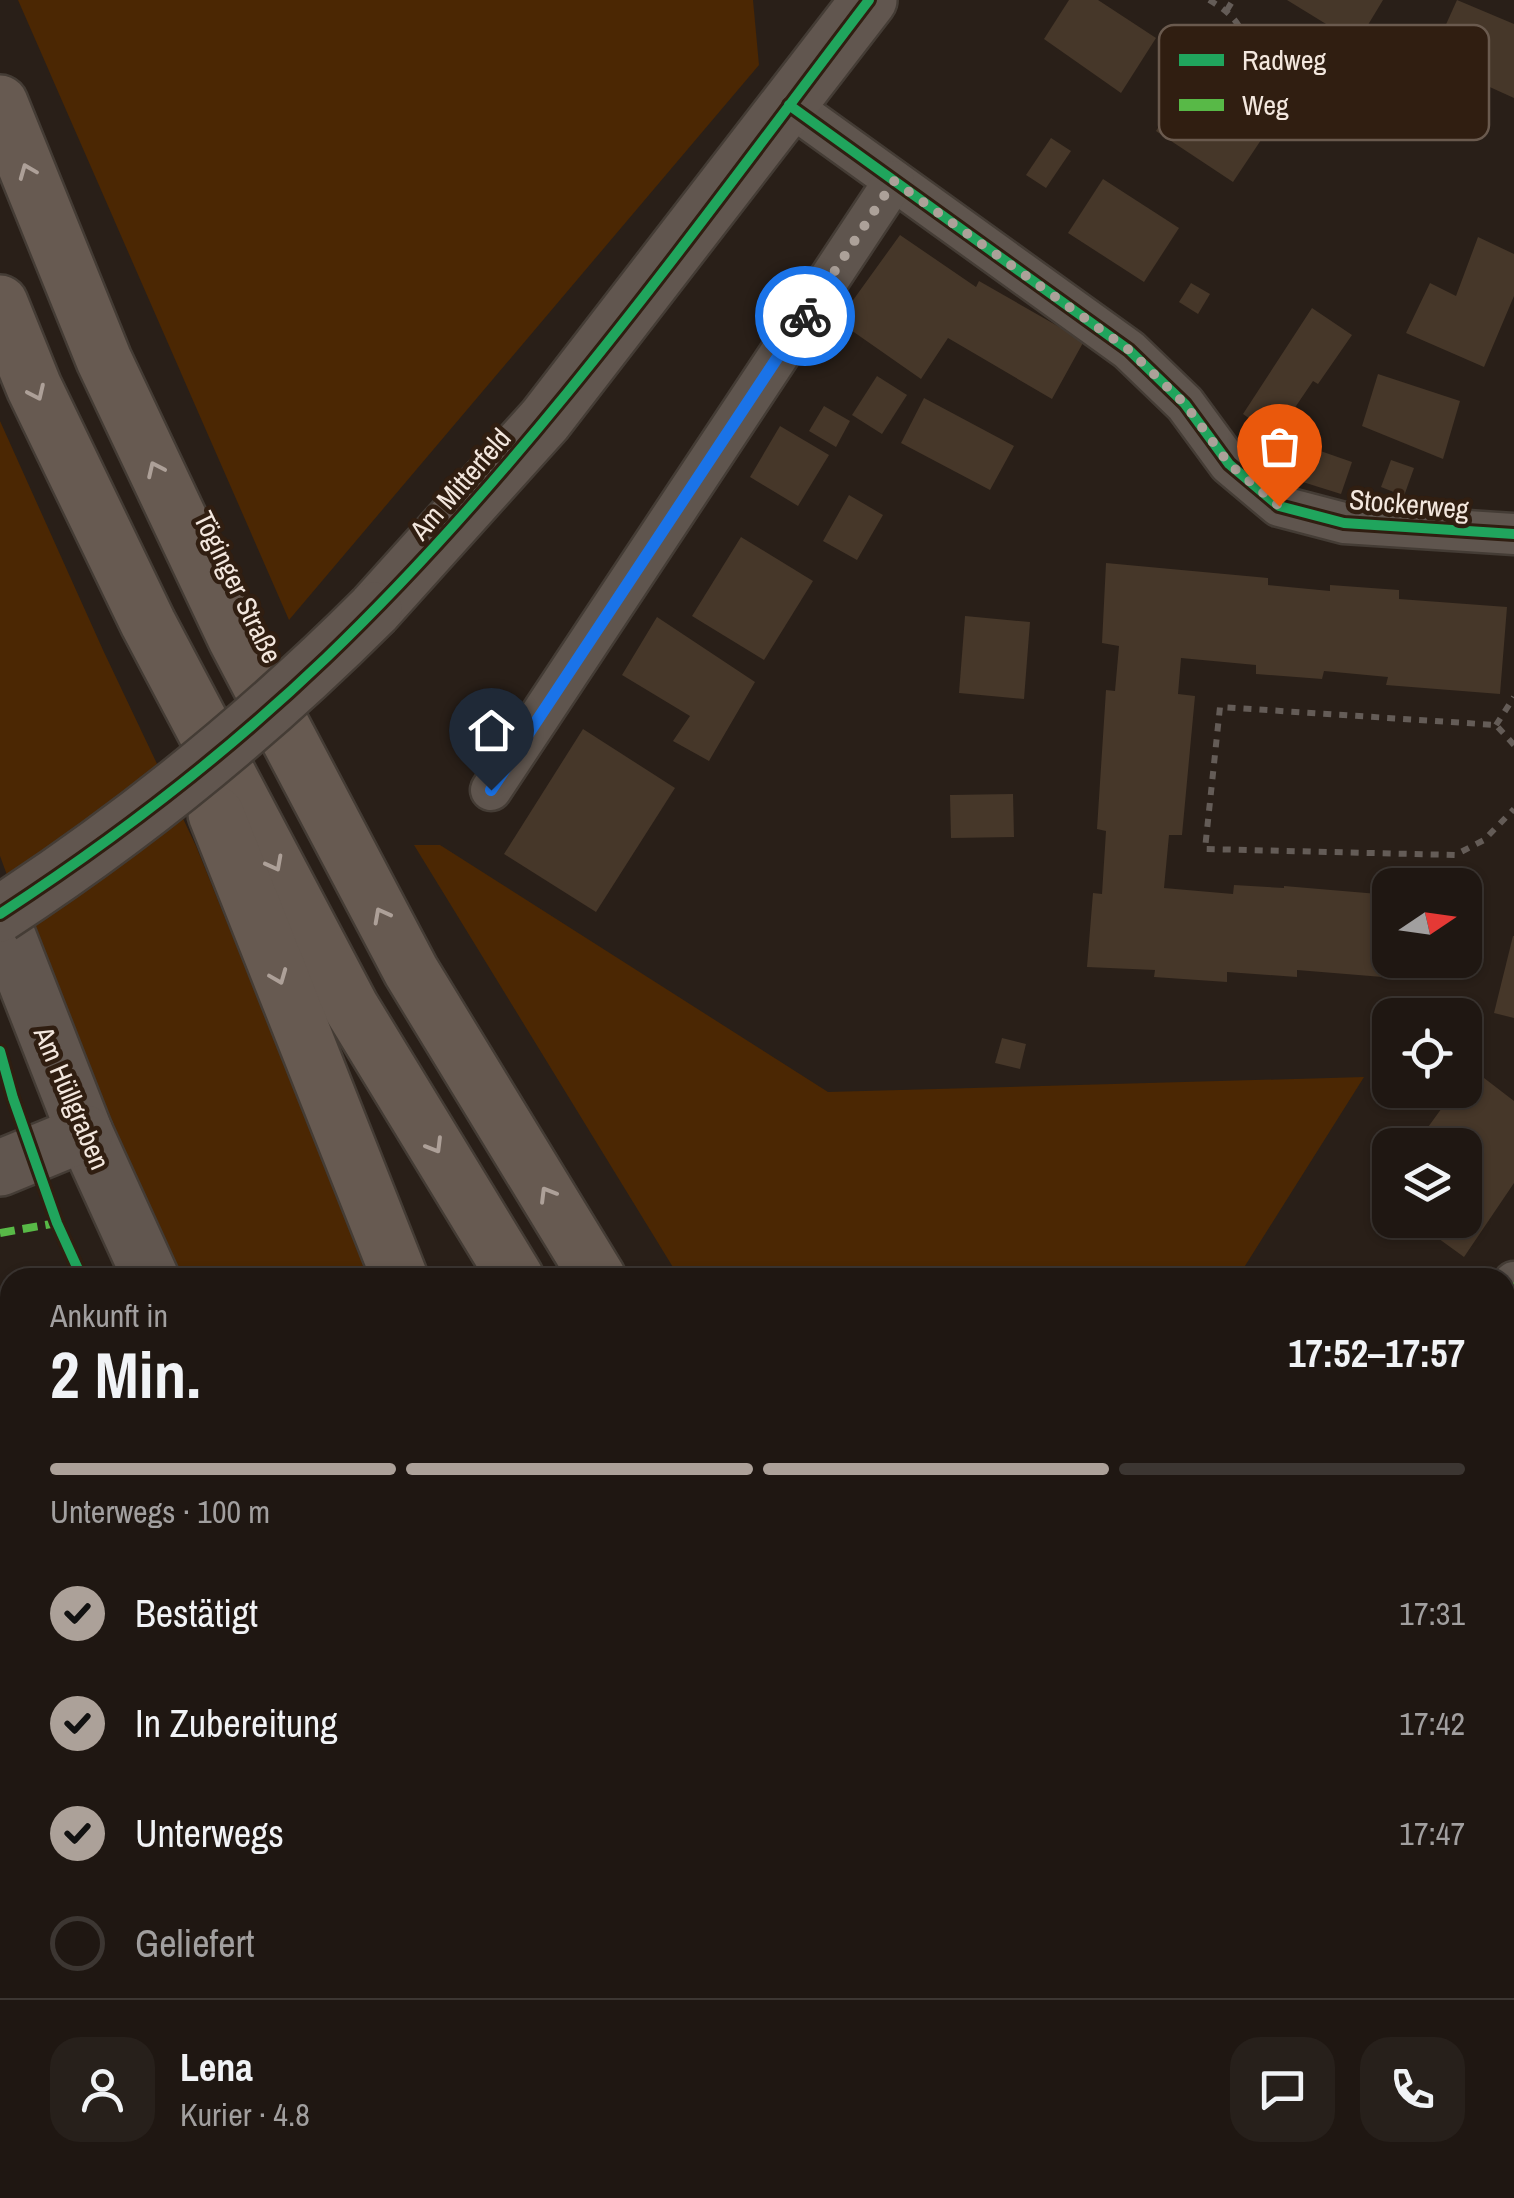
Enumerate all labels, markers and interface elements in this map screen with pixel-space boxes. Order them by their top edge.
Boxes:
legend [1159,25,1489,140]
text: Radweg [1242,41,1326,79]
text: Weg [1242,86,1289,124]
one-way arrow [19,163,39,180]
courier [755,266,855,366]
icon: bike [778,289,833,344]
one-way arrow [25,383,45,401]
pin [1237,404,1322,507]
icon: bag [1252,419,1307,474]
street label: Am Mitterfeld [400,420,519,549]
one-way arrow [148,461,168,479]
street label: Stockerweg [1348,480,1471,528]
street label: Töginger Straße [185,505,291,669]
pin [449,688,534,791]
icon: home [464,703,519,758]
one-way arrow [263,854,282,872]
north arrow [1372,868,1482,978]
map controls [1372,868,1482,1238]
one-way arrow [374,907,394,925]
one-way arrow [268,967,288,984]
button: locate [1372,998,1482,1108]
street label: Am Hüllgraben [24,1020,119,1175]
button: layers [1372,1128,1482,1238]
one-way arrow [423,1135,442,1153]
one-way arrow [540,1187,559,1205]
text: Ankunft in [50,1294,168,1337]
text: 17:52–17:57 [1288,1328,1465,1379]
text: 2 Min. [50,1331,201,1418]
text: Unterwegs · 100 m [50,1490,270,1533]
icon: check [50,1586,105,1641]
text: Bestätigt [135,1588,258,1639]
text: 17:31 [1399,1592,1465,1635]
icon: check [50,1696,105,1751]
text: In Zubereitung [135,1698,338,1749]
text: 17:42 [1399,1702,1465,1745]
icon: check [50,1806,105,1861]
text: Unterwegs [135,1808,284,1859]
text: 17:47 [1399,1812,1465,1855]
text: Geliefert [135,1918,255,1969]
button: person [50,2037,155,2142]
button: chat [1230,2037,1335,2142]
button: phone [1360,2037,1465,2142]
text: Lena [180,2042,253,2093]
text: Kurier · 4.8 [180,2093,310,2136]

